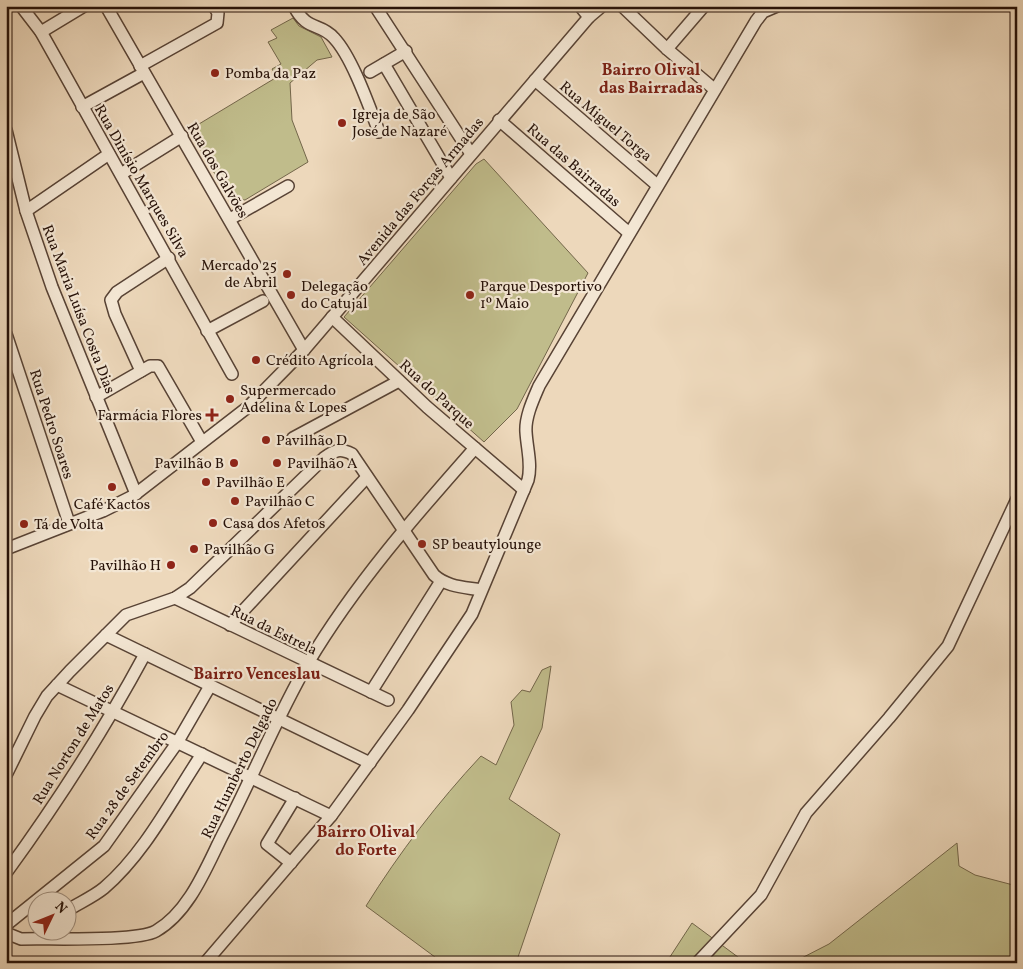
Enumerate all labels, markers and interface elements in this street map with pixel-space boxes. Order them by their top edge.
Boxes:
district label: Bairro Olival das Bairradas [599,60,703,100]
place label: Pomba da Paz [225,64,316,85]
marker: Pomba da Paz [209,67,221,79]
street label: Rua Miguel Torga [554,77,656,167]
street label: Rua Dinísio Marques Silva [88,101,193,262]
place label: Igreja de São José de Nazaré [352,105,447,143]
street label: Avenida das Forças Armadas [353,113,490,271]
marker: Igreja de São José de Nazaré [336,117,348,129]
street label: Rua dos Galvões [181,119,253,222]
street label: Rua das Bairradas [521,119,625,213]
street label: Rua Maria Luísa Costa Dias [36,222,120,397]
place label: Mercado 25 de Abril [201,256,277,294]
marker: Mercado 25 de Abril [281,268,293,280]
place label: Delegação do Catujal [301,277,368,315]
place label: Parque Desportivo 1º Maio [480,277,602,315]
marker: Delegação do Catujal [285,289,297,301]
marker: Parque Desportivo 1º Maio [464,289,476,301]
place label: Crédito Agrícola [266,351,374,372]
marker: Crédito Agrícola [250,354,262,366]
street label: Rua do Parque [394,356,478,435]
street label: Rua Pedro Soares [23,367,78,482]
place label: Supermercado Adelina & Lopes [240,381,347,419]
marker: Supermercado Adelina & Lopes [224,393,236,405]
place label: Farmácia Flores [97,406,202,427]
marker: Farmácia Flores [206,409,218,421]
place label: Pavilhão D [276,431,347,452]
marker: Pavilhão D [260,434,272,446]
place label: Pavilhão B [155,454,224,475]
place label: Pavilhão A [287,454,358,475]
marker: Pavilhão B [228,457,240,469]
marker: Pavilhão A [271,457,283,469]
place label: Pavilhão E [216,473,285,494]
marker: Pavilhão E [200,476,212,488]
marker: Café Kactos [106,481,118,493]
place label: Pavilhão C [245,492,315,513]
place label: Café Kactos [74,495,150,516]
marker: Pavilhão C [229,495,241,507]
place label: Casa dos Afetos [223,514,325,535]
place label: Tá de Volta [34,515,104,536]
marker: Casa dos Afetos [207,517,219,529]
marker: Tá de Volta [18,518,30,530]
place label: SP beautylounge [432,535,541,556]
marker: SP beautylounge [416,538,428,550]
place label: Pavilhão G [204,540,275,561]
marker: Pavilhão G [188,543,200,555]
place label: Pavilhão H [90,556,161,577]
marker: Pavilhão H [165,559,177,571]
street label: Rua da Estrela [226,601,320,661]
district label: Bairro Venceslau [193,664,321,686]
street label: Rua Norton de Matos [29,680,120,809]
street label: Rua Humberto Delgado [197,695,284,842]
street label: Rua 28 de Setembro [82,727,175,845]
district label: Bairro Olival do Forte [317,822,416,862]
north arrow [28,892,78,942]
text: N [50,898,71,918]

